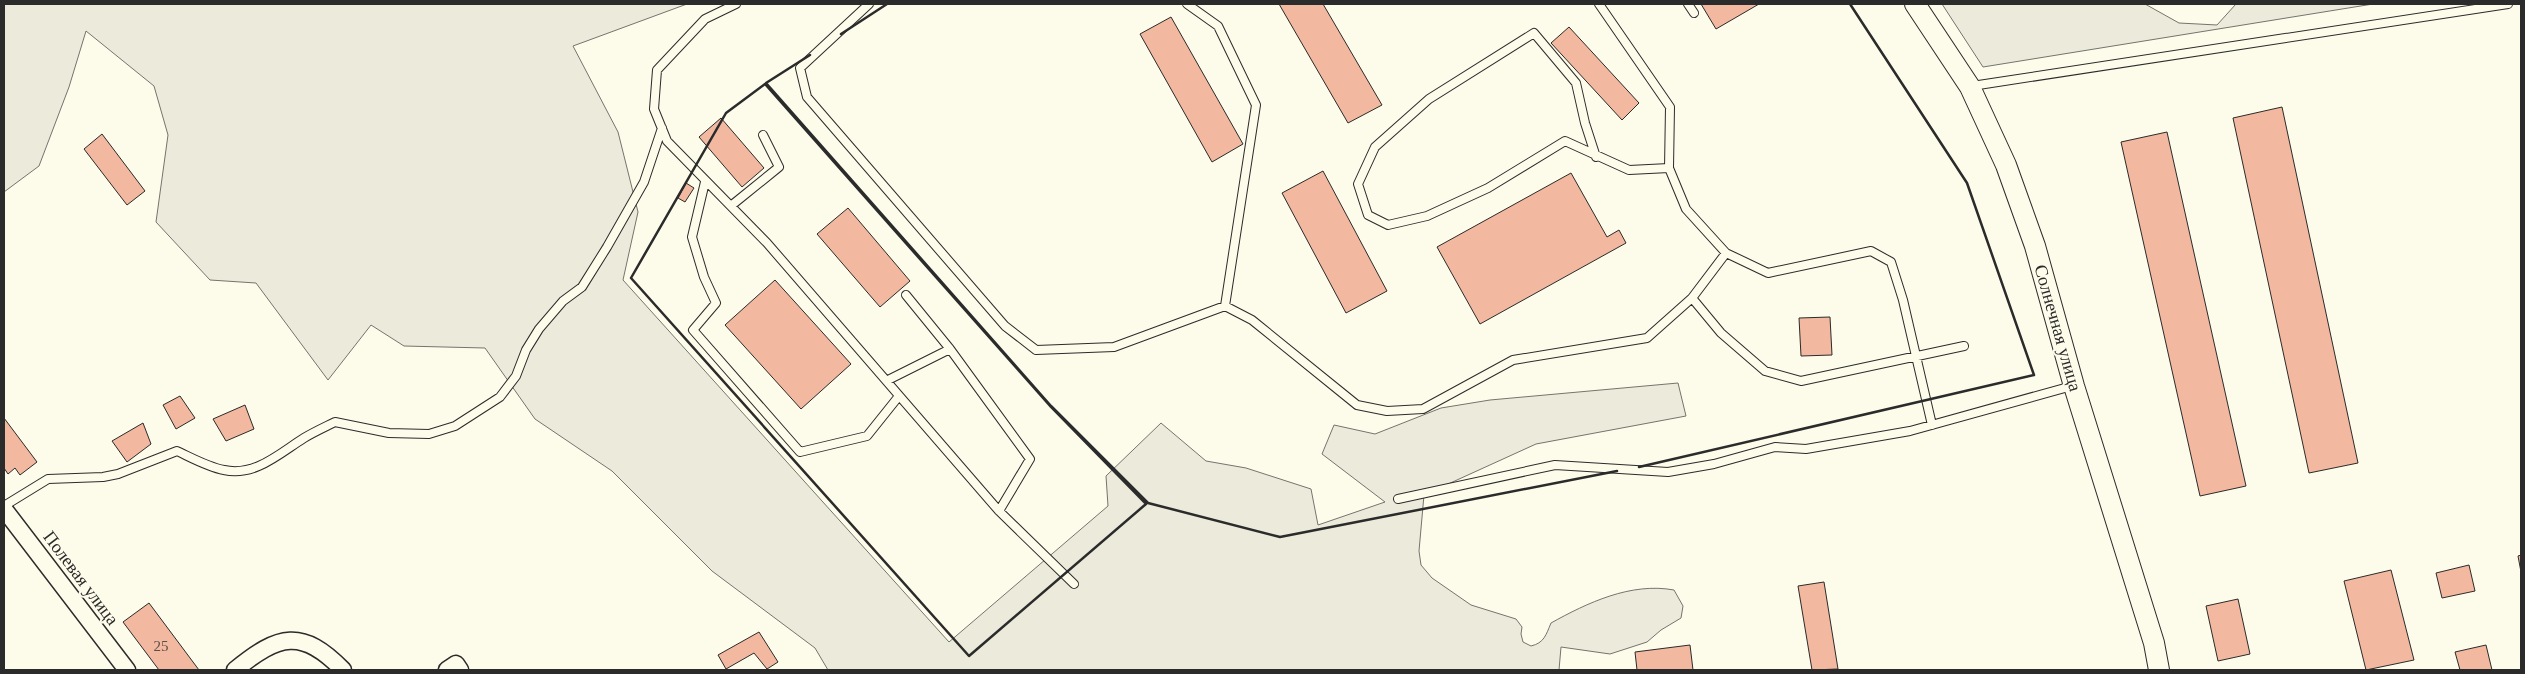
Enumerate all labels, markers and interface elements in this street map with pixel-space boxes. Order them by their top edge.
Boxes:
street label: Солнечная улица [2030,262,2086,394]
street label: Полевая улица [39,527,123,629]
house number: 25 [154,638,169,654]

